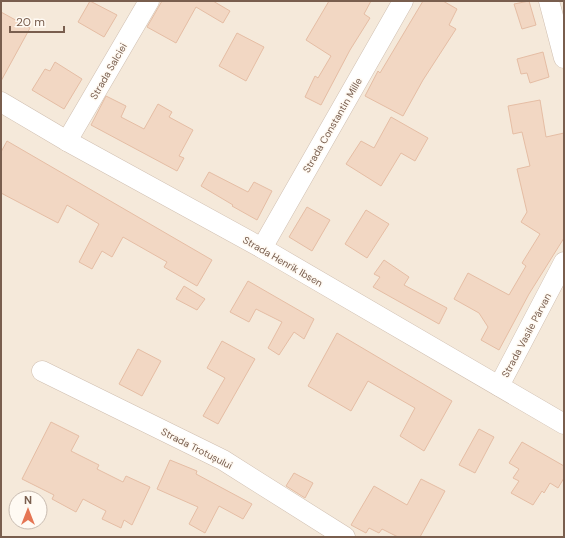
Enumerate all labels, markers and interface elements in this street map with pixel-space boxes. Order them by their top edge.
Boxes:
scale bar [10,8,64,34]
text: 20 m [16,14,45,30]
street label: Strada Salciei [87,41,130,102]
street label: Strada Constantin Mille [300,75,365,175]
street label: Strada Henrik Ibsen [240,233,325,290]
street label: Strada Vasile Pârvan [499,291,554,380]
street label: Strada Trotușului [159,425,235,472]
north arrow [8,490,48,530]
text: N [24,493,32,507]

